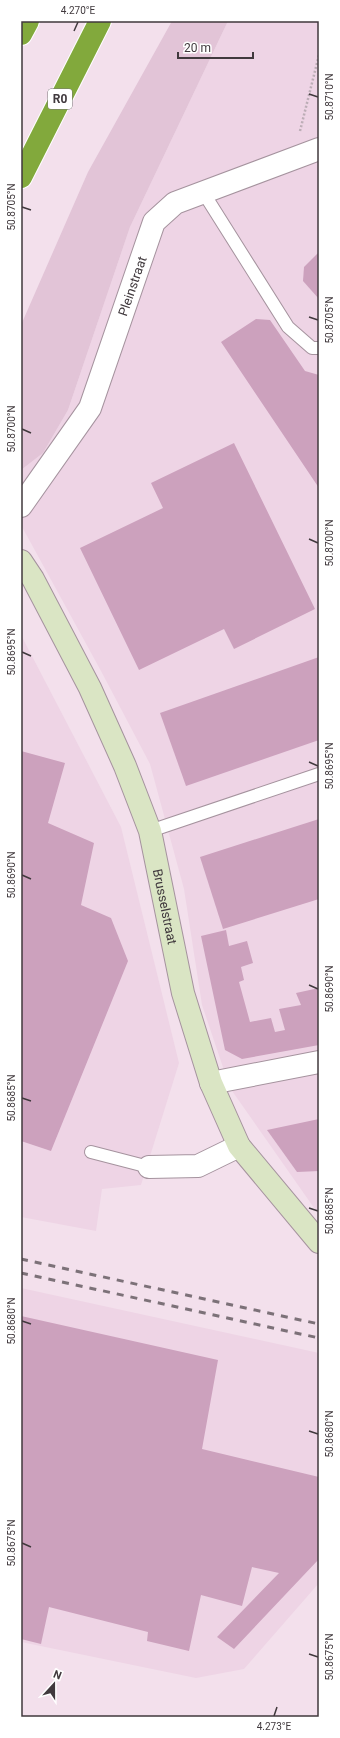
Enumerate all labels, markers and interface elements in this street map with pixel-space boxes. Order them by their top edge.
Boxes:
text: 4.270°E [61,5,96,16]
scale bar [178,34,253,60]
text: 20 m [184,41,211,55]
text: 50.8710°N [324,73,335,121]
road number: R0 [48,89,72,109]
text: 50.8705°N [6,183,17,231]
street label: Pleinstraat [115,254,150,318]
text: 50.8705°N [324,296,335,344]
text: 50.8700°N [6,405,17,453]
text: 50.8700°N [324,519,335,567]
text: 50.8695°N [6,628,17,676]
text: 50.8695°N [324,742,335,790]
text: 50.8690°N [6,851,17,899]
street label: Brusselstraat [150,868,180,946]
text: 50.8690°N [324,965,335,1013]
text: 50.8685°N [6,1074,17,1122]
text: 50.8685°N [324,1187,335,1235]
text: 50.8680°N [6,1297,17,1345]
text: 50.8680°N [324,1410,335,1458]
text: 50.8675°N [6,1519,17,1567]
text: 50.8675°N [324,1633,335,1681]
north arrow [34,1664,74,1704]
text: N [51,1668,64,1683]
text: 4.273°E [257,1721,292,1732]

